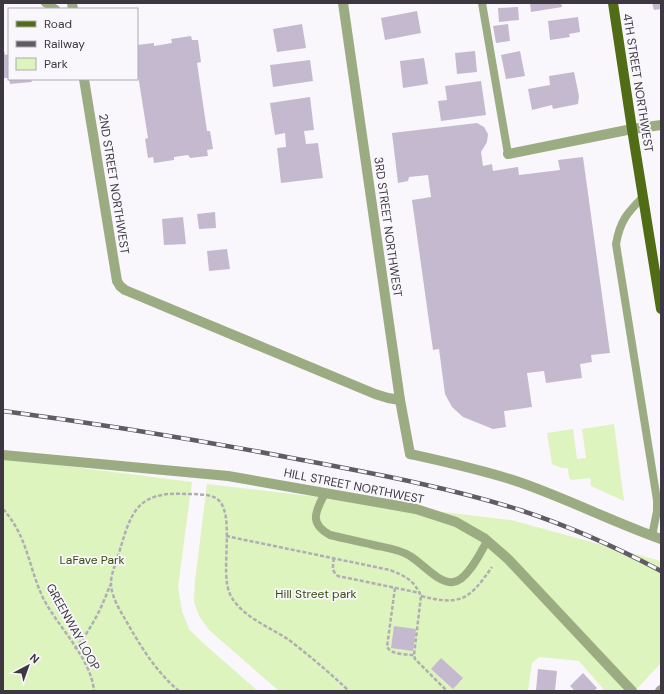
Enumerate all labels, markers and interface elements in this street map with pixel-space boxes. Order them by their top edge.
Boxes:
legend [8,8,138,80]
street label: 4TH STREET NORTHWEST [619,12,657,154]
text: Road [44,16,72,32]
text: Railway [44,36,85,52]
text: Park [44,56,68,72]
street label: 2ND STREET NORTHWEST [95,112,133,256]
street label: 3RD STREET NORTHWEST [370,156,406,298]
street label: HILL STREET NORTHWEST [283,465,426,507]
park label: LaFave Park [60,552,124,568]
street label: GREENWAY LOOP [42,581,104,673]
park label: Hill Street park [275,586,357,602]
north arrow [8,646,48,686]
text: N [27,651,42,666]

